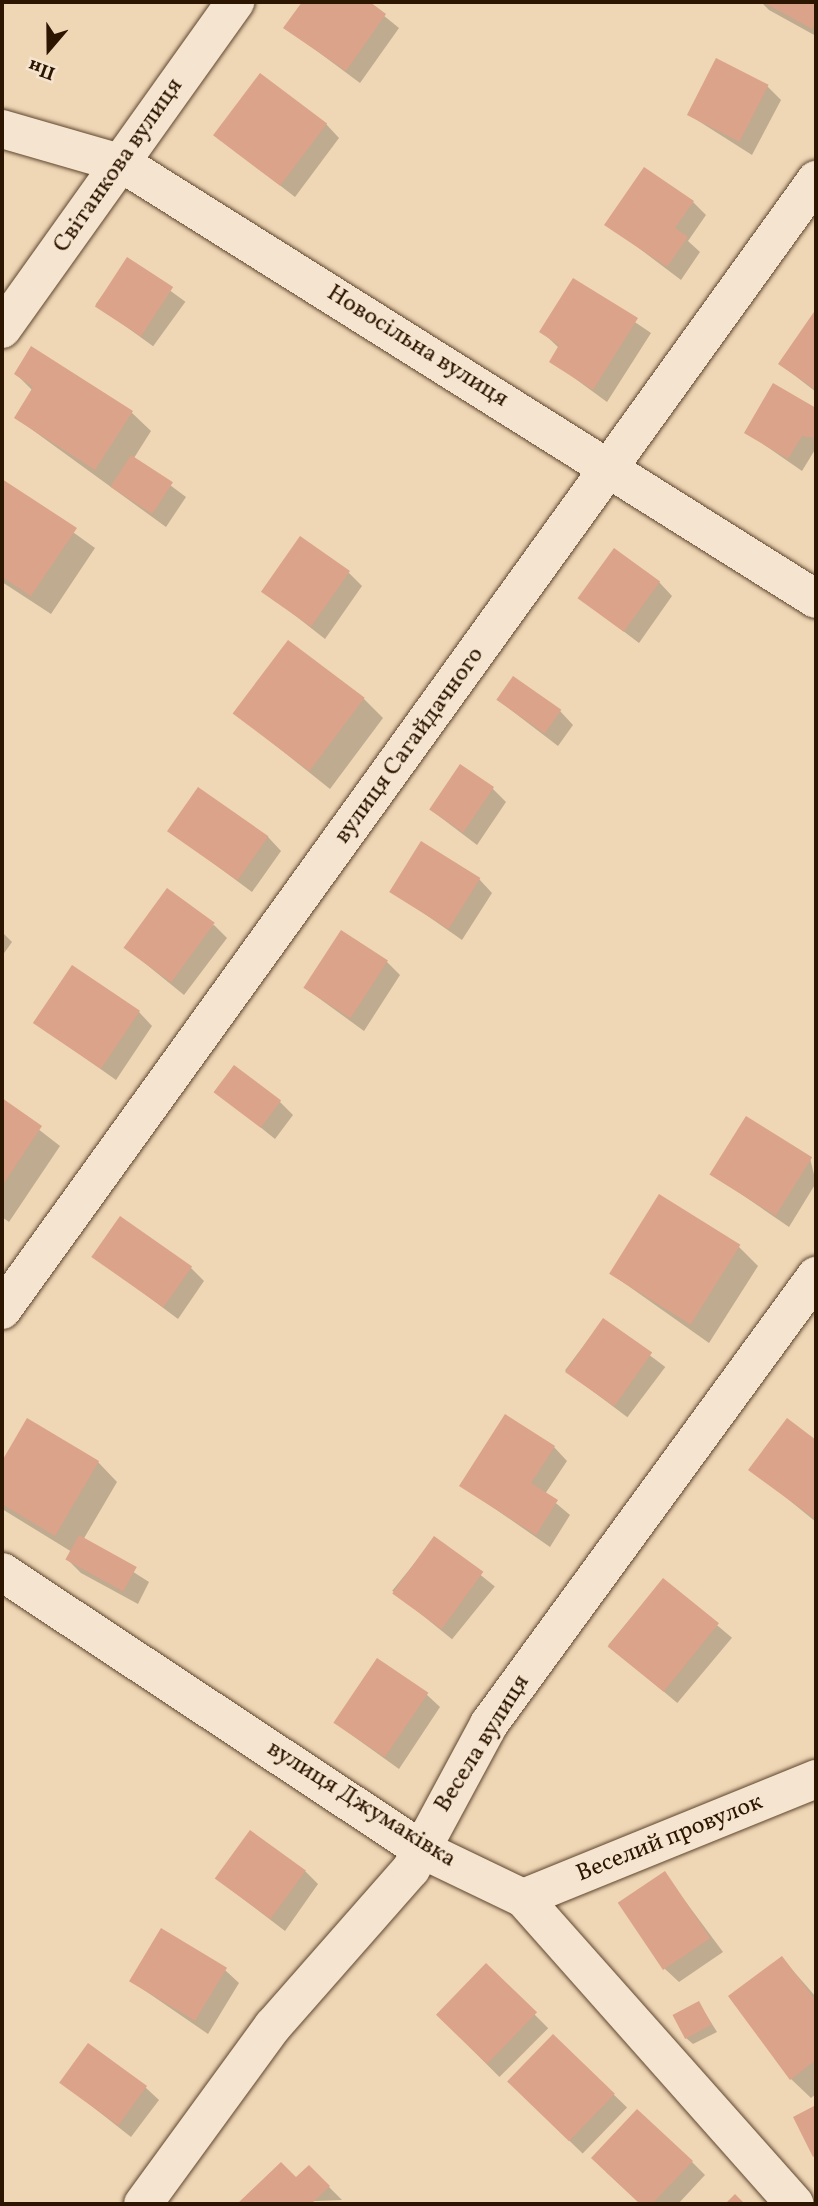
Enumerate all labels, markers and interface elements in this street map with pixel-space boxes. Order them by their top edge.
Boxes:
north arrow [14,14,84,84]
text: Пн [25,52,59,86]
street label: Світанкова вулиця [48,73,190,259]
street label: Новосільна вулиця [321,280,513,414]
street label: вулиця Сагайдачного [329,642,491,850]
street label: Весела вулиця [429,1670,537,1818]
street label: вулиця Джумаківка [261,1735,461,1875]
street label: Веселий провулок [573,1789,767,1889]

